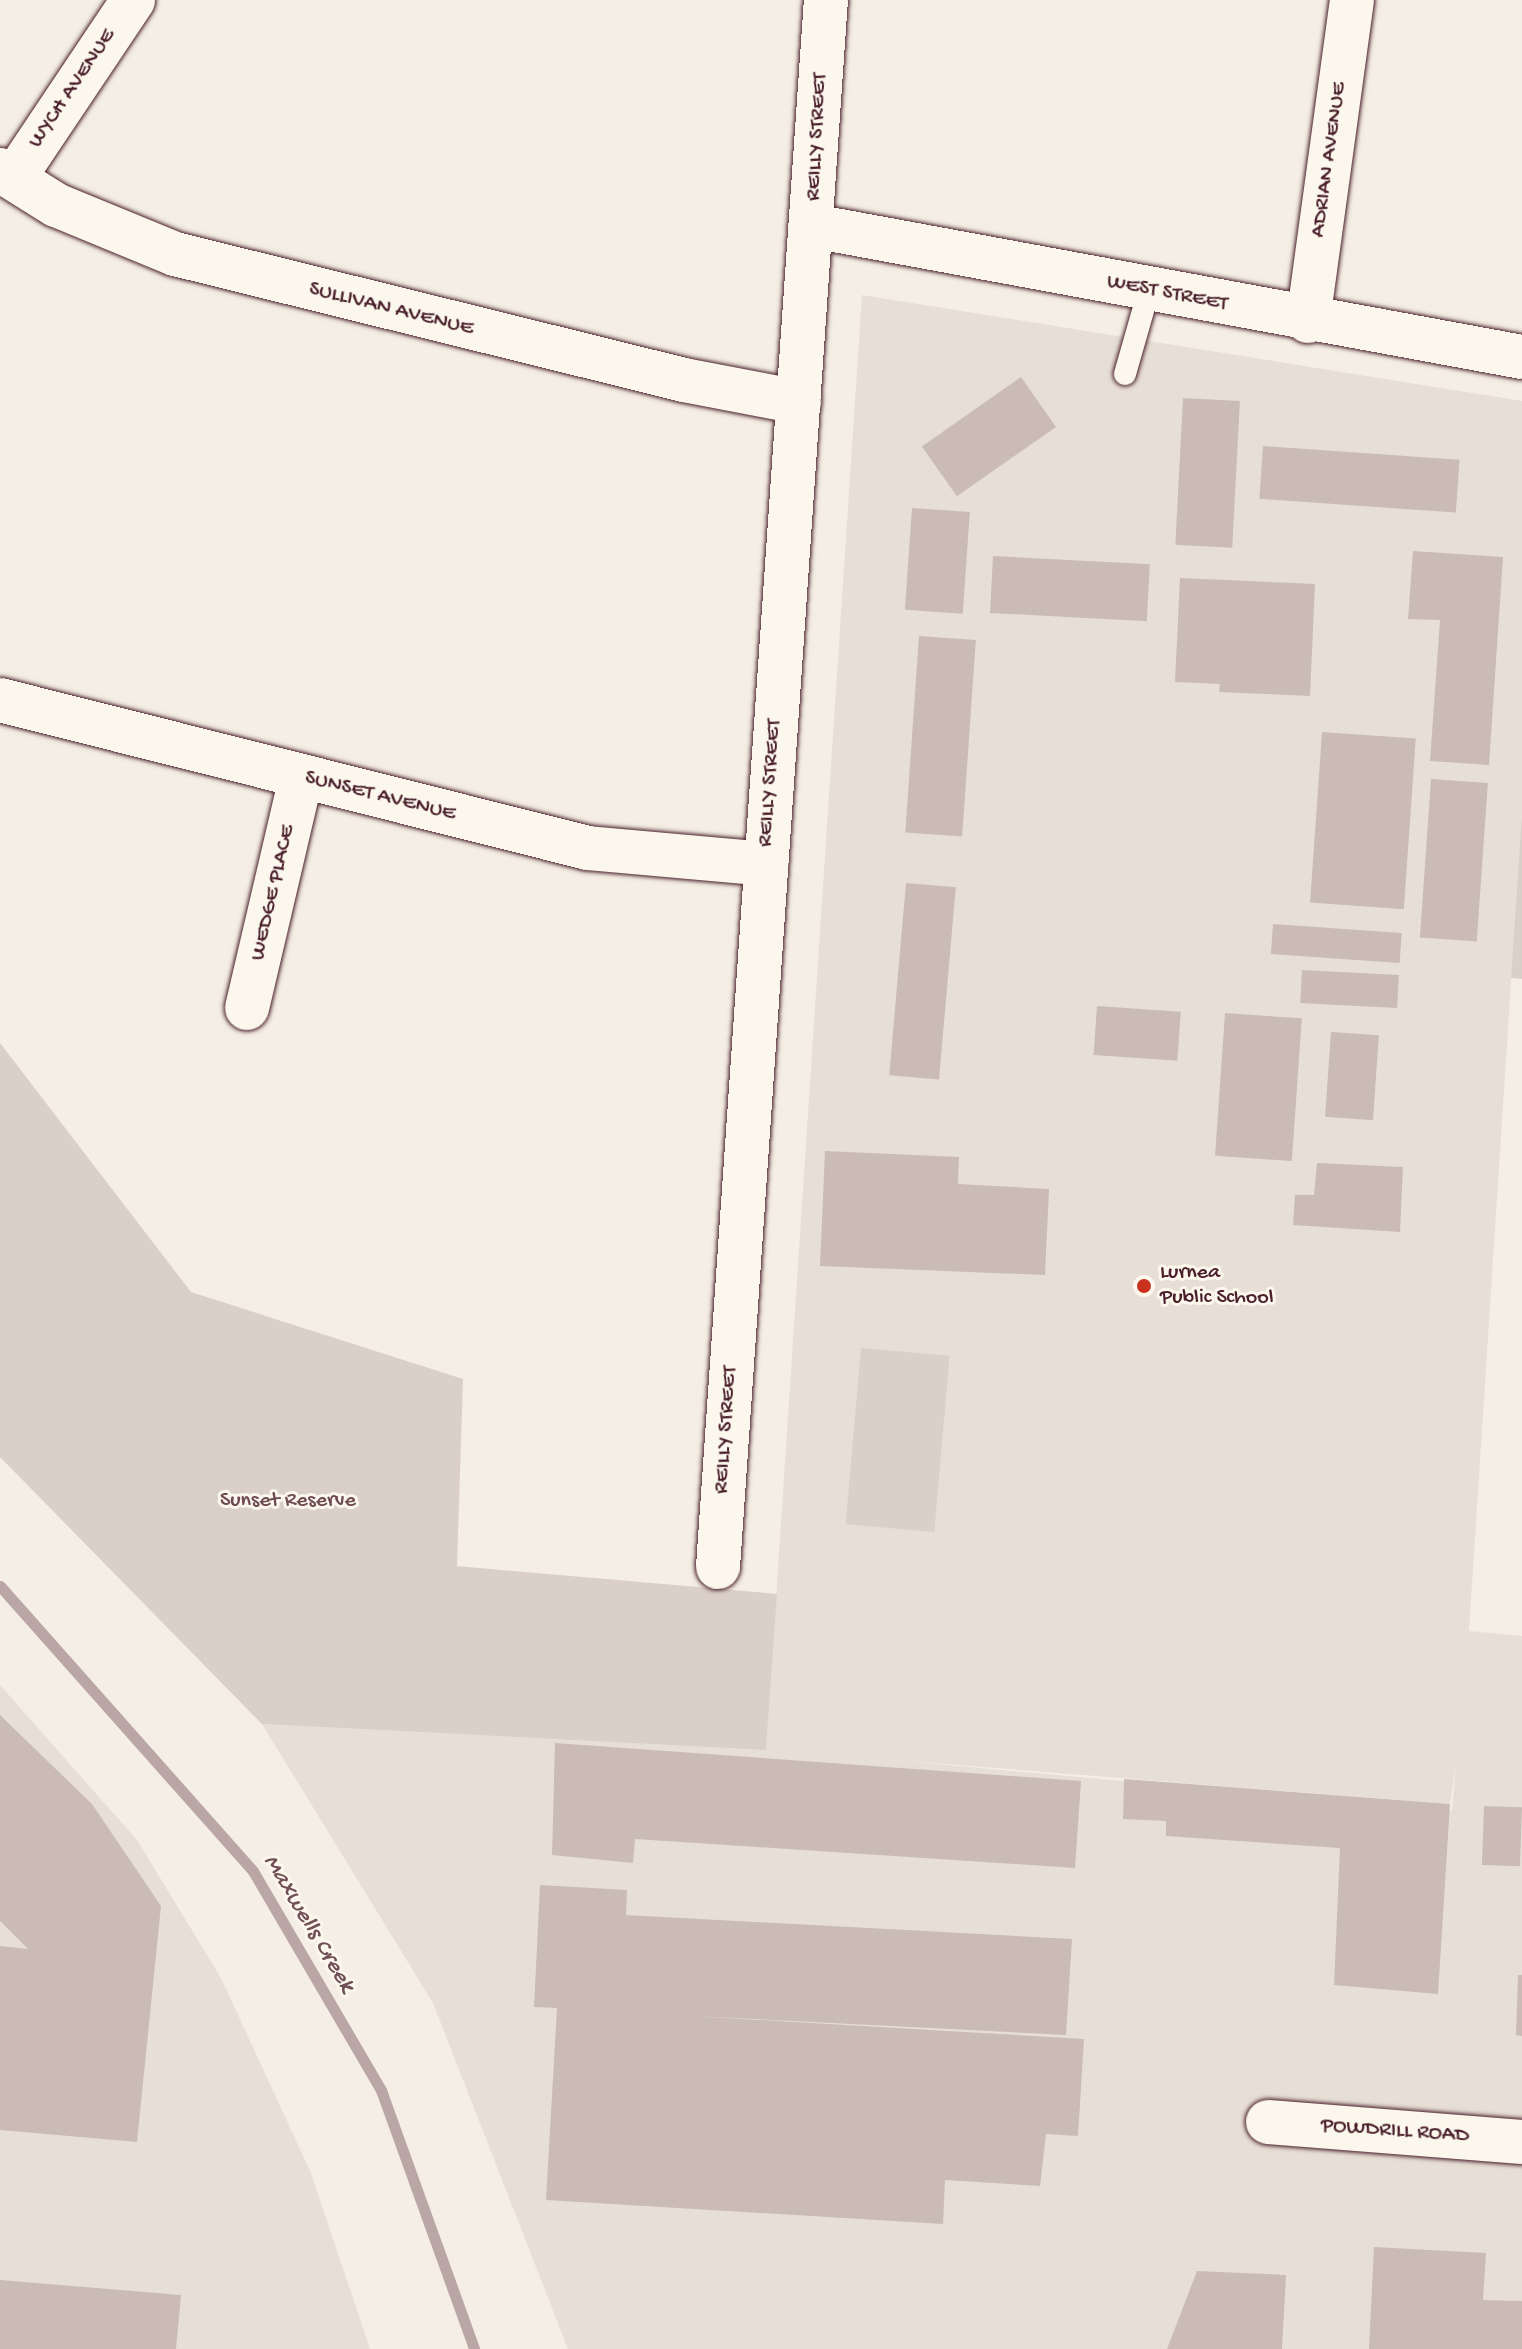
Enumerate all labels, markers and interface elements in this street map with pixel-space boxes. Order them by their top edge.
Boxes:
street label: WYCH AVENUE [23,24,123,154]
street label: REILLY STREET [801,72,835,202]
street label: ADRIAN AVENUE [1306,81,1354,239]
street label: WEST STREET [1104,269,1230,319]
street label: SULLIVAN AVENUE [306,277,476,343]
street label: REILLY STREET [753,718,789,848]
street label: SUNSET AVENUE [302,765,458,829]
street label: WEDGE PLACE [246,823,302,963]
place label: Lurnea Public School [1160,1260,1274,1312]
marker: Lurnea Public School [1135,1277,1153,1295]
street label: REILLY STREET [709,1365,745,1495]
park label: Sunset Reserve [220,1489,356,1515]
water label: Maxwells Creek [256,1850,360,1998]
street label: POWDRILL ROAD [1320,2114,1470,2150]

